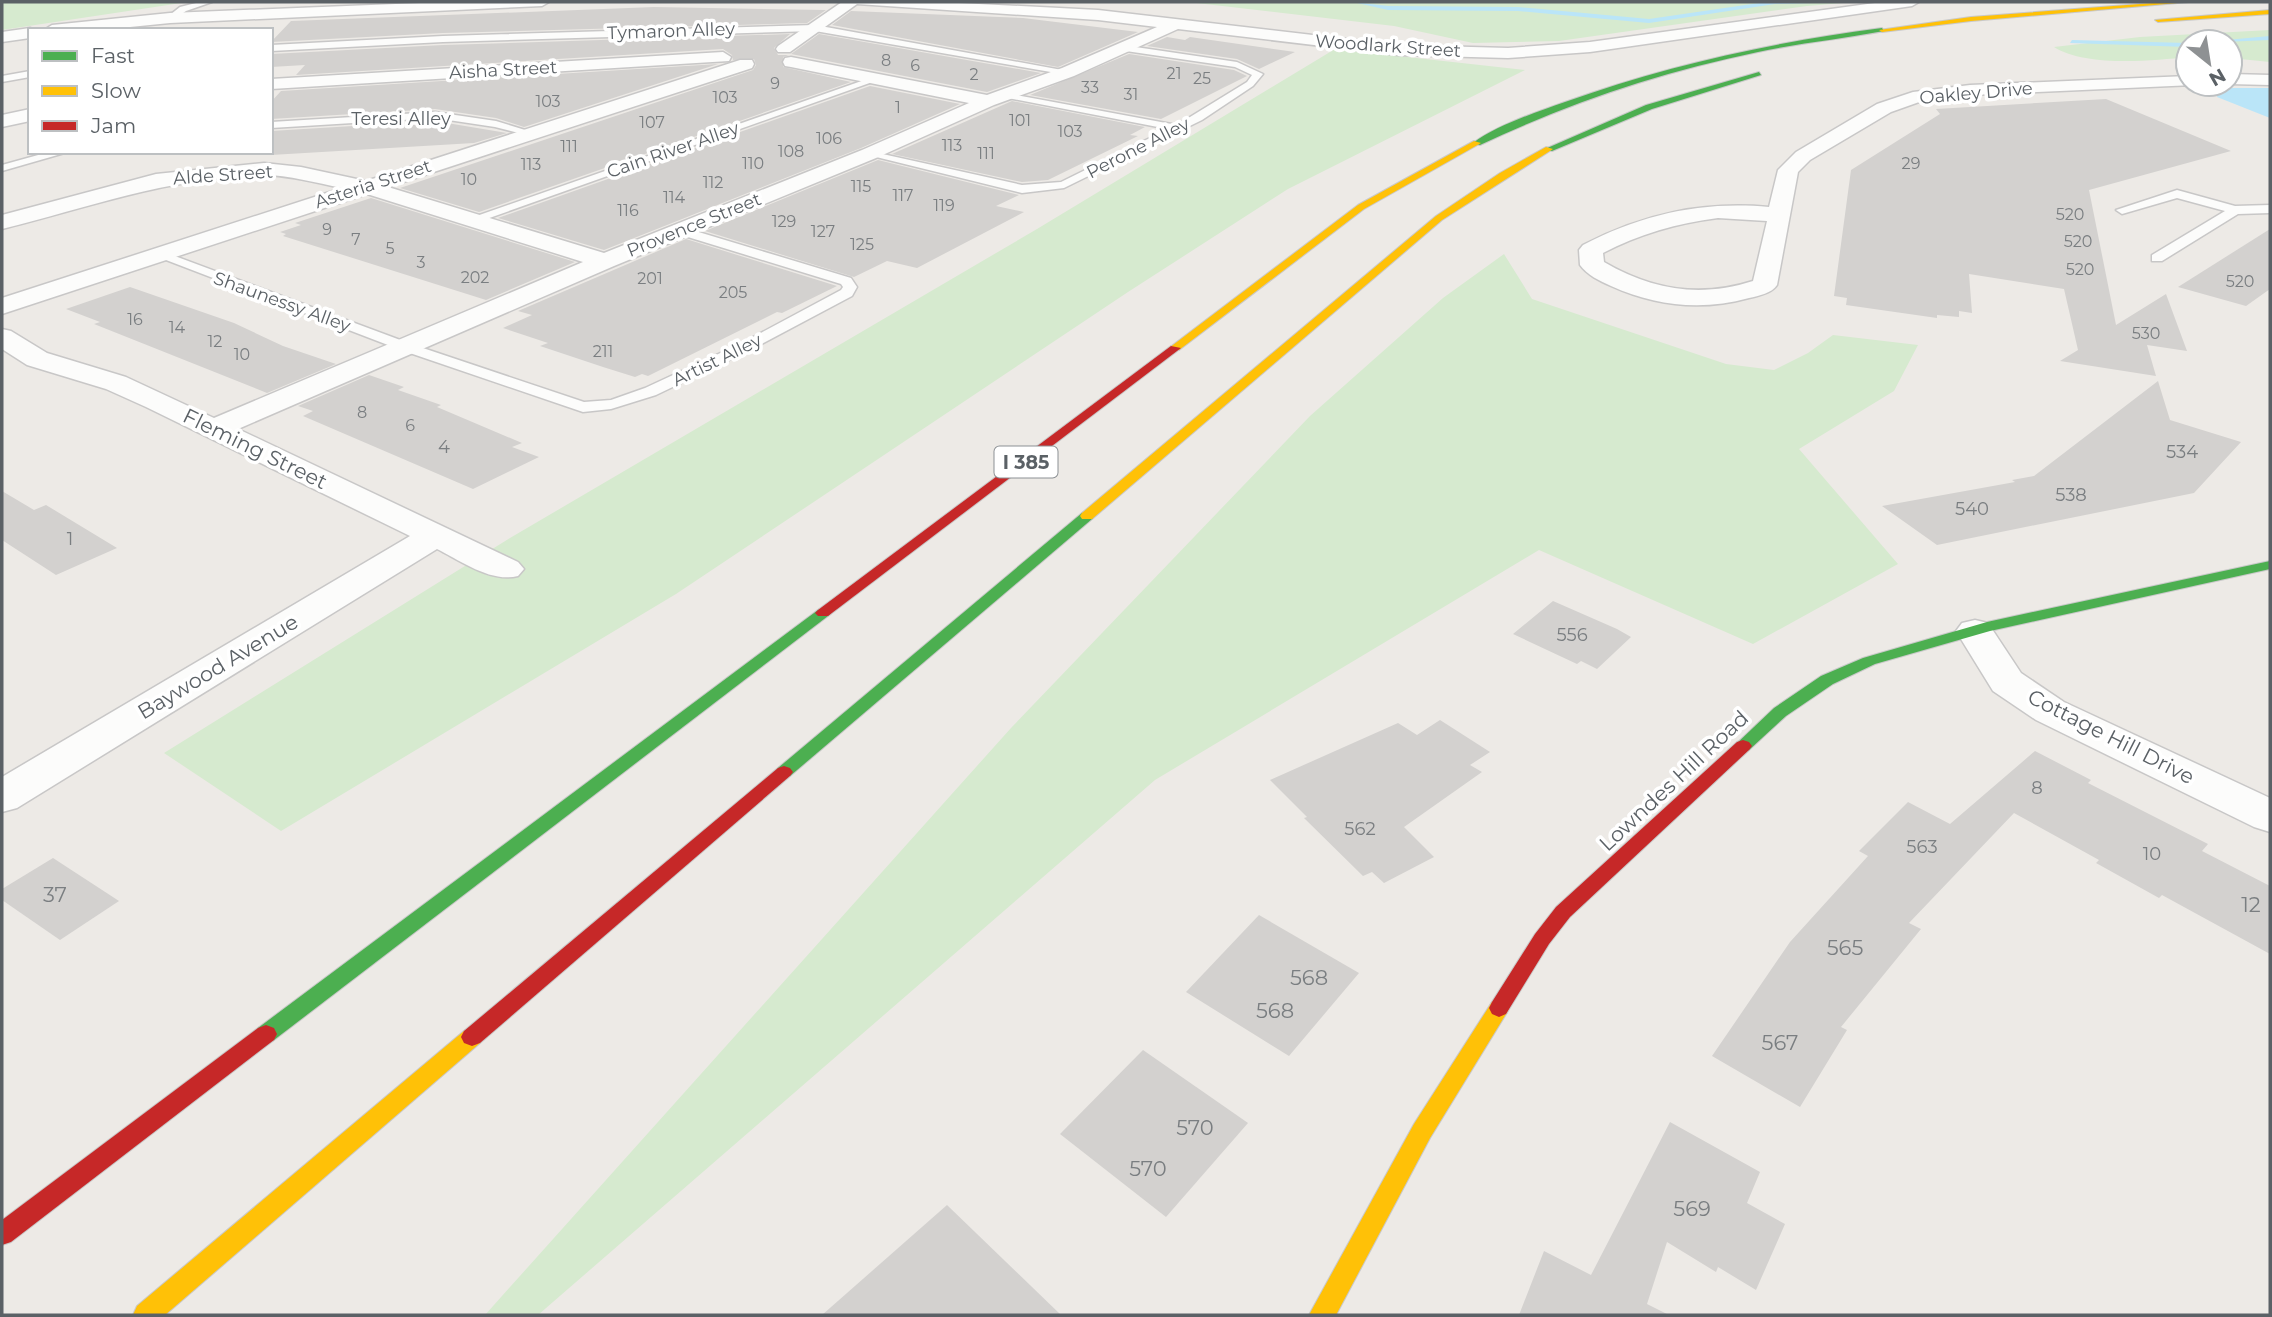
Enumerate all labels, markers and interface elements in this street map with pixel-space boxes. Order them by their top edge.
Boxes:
street label: Tymaron Alley [607,18,736,44]
legend [28,28,273,154]
north arrow [2174,28,2244,98]
street label: Woodlark Street [1314,30,1462,62]
text: Fast [91,43,135,68]
house number: 8 [881,51,891,70]
street label: Aisha Street [448,56,558,84]
house number: 6 [910,56,920,75]
text: N [2205,63,2230,91]
house number: 21 [1167,64,1181,83]
house number: 2 [969,65,979,84]
house number: 25 [1193,69,1211,88]
house number: 9 [770,74,780,93]
street label: Oakley Drive [1918,77,2034,109]
text: Slow [91,78,141,103]
house number: 33 [1081,78,1099,97]
house number: 31 [1124,85,1138,104]
house number: 103 [712,88,738,107]
house number: 103 [535,92,561,111]
house number: 1 [895,98,901,117]
street label: Teresi Alley [351,108,451,130]
house number: 101 [1009,111,1031,130]
text: Jam [90,113,136,138]
house number: 107 [639,113,665,132]
street label: Perone Alley [1083,113,1193,183]
street label: Cain River Alley [604,117,742,183]
house number: 103 [1057,122,1083,141]
house number: 106 [816,129,842,148]
house number: 113 [942,136,962,155]
house number: 111 [560,137,578,156]
house number: 108 [778,142,804,161]
house number: 111 [977,144,995,163]
house number: 110 [742,154,764,173]
house number: 29 [1902,154,1920,173]
street label: Asteria Street [312,155,434,213]
house number: 113 [521,155,541,174]
street label: Alde Street [172,161,274,189]
house number: 10 [461,170,477,189]
house number: 112 [703,173,723,192]
house number: 115 [851,177,871,196]
house number: 117 [893,186,913,205]
street label: Provence Street [624,188,764,262]
house number: 114 [663,188,685,207]
house number: 119 [933,196,955,215]
house number: 116 [617,201,639,220]
house number: 520 [2056,205,2084,224]
house number: 129 [772,212,796,231]
house number: 9 [322,220,332,239]
house number: 127 [811,222,835,241]
house number: 7 [351,230,361,249]
house number: 520 [2064,232,2092,251]
house number: 125 [850,235,874,254]
house number: 5 [385,239,395,258]
house number: 3 [416,253,426,272]
house number: 520 [2066,260,2094,279]
street label: Shaunessy Alley [211,267,354,337]
house number: 202 [461,268,489,287]
house number: 201 [637,269,663,288]
house number: 520 [2226,272,2254,291]
house number: 205 [719,283,747,302]
house number: 16 [127,310,143,329]
house number: 14 [169,318,186,337]
house number: 530 [2132,324,2160,343]
street label: Artist Alley [669,329,765,391]
house number: 12 [208,332,222,351]
house number: 211 [593,342,613,361]
house number: 10 [234,345,250,364]
street label: Fleming Street [179,403,331,494]
house number: 8 [357,403,367,422]
house number: 6 [405,416,415,435]
house number: 4 [438,436,450,458]
house number: 534 [2166,441,2198,463]
road number: I 385 [995,446,1058,477]
house number: 538 [2055,484,2087,506]
house number: 540 [1955,498,1989,520]
house number: 1 [67,528,73,550]
street label: Baywood Avenue [133,609,302,724]
house number: 556 [1556,624,1588,646]
street label: Cottage Hill Drive [2024,684,2199,789]
street label: Lowndes Hill Road [1594,705,1753,856]
house number: 8 [2031,777,2043,799]
house number: 562 [1344,818,1376,840]
house number: 563 [1906,836,1938,858]
house number: 10 [2143,843,2161,865]
house number: 37 [43,882,67,907]
house number: 12 [2241,892,2261,917]
house number: 565 [1827,935,1863,960]
house number: 568 [1290,965,1328,990]
house number: 568 [1256,998,1294,1023]
house number: 567 [1762,1030,1798,1055]
house number: 570 [1176,1115,1214,1140]
house number: 570 [1129,1156,1167,1181]
house number: 569 [1673,1196,1711,1221]

